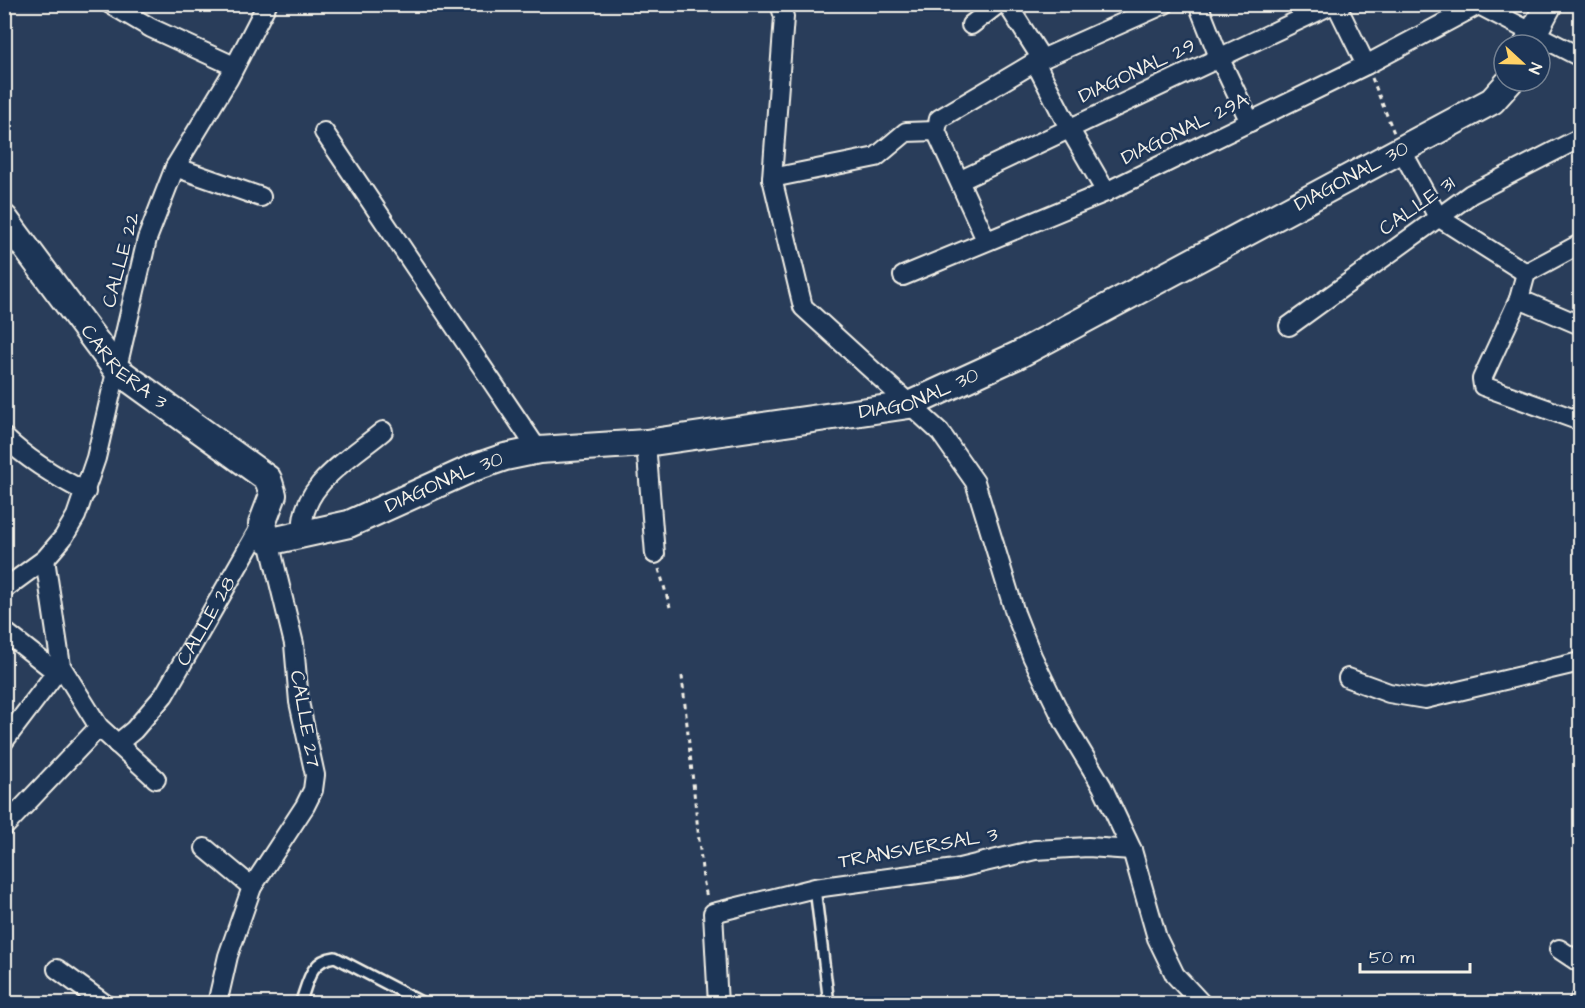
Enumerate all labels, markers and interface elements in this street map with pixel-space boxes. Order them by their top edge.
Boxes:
street label: DIAGONAL 29 [1074,32,1200,110]
north arrow [1492,33,1552,93]
text: N [1523,59,1547,77]
street label: DIAGONAL 29A [1116,86,1254,172]
street label: DIAGONAL 30 [1289,134,1414,218]
street label: CALLE 31 [1373,169,1461,242]
street label: CALLE 22 [95,209,147,311]
street label: CARRERA 3 [74,319,173,416]
street label: DIAGONAL 30 [857,361,984,426]
street label: DIAGONAL 30 [380,445,507,520]
street label: CALLE 28 [169,571,243,671]
street label: CALLE 27 [283,668,327,770]
street label: TRANSVERSAL 3 [836,820,1000,876]
scale bar [1360,936,1470,974]
text: 50 m [1369,945,1414,970]

